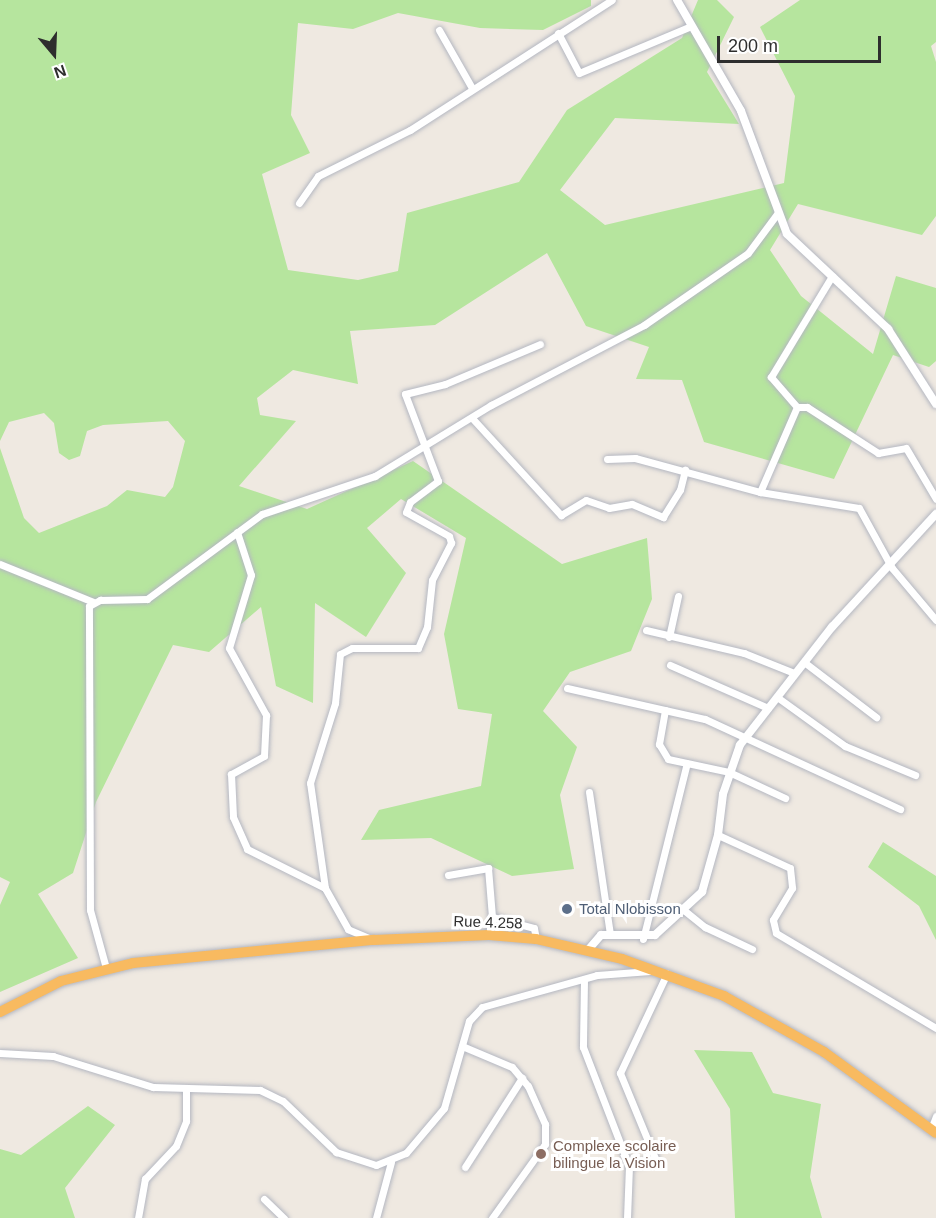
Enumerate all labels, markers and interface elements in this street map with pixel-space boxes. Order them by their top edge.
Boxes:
north arrow [24,24,84,84]
scale bar [720,24,884,62]
text: 200 m [728,36,778,56]
text: N [52,62,68,81]
place label: Total Nlobisson [579,900,681,918]
marker: Total Nlobisson [560,902,574,916]
street label: Rue 4.258 [453,912,523,932]
place label: Complexe scolaire bilingue la Vision [553,1136,676,1171]
marker: Complexe scolaire bilingue la Vision [534,1147,548,1161]

